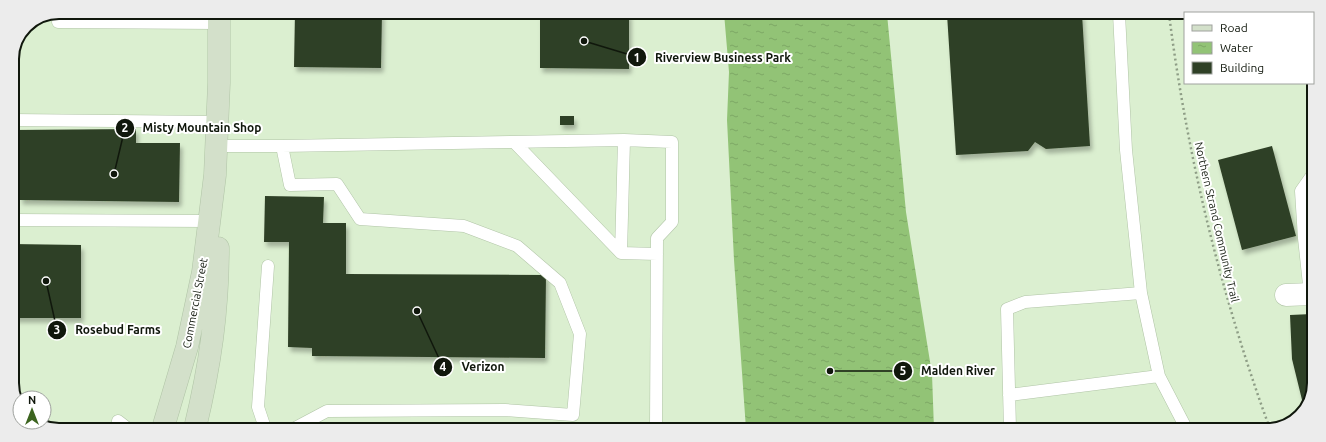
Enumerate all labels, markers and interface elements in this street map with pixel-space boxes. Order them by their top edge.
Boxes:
legend [1184,12,1314,84]
text: Road [1220,21,1248,34]
text: Water [1220,41,1253,54]
callout: Riverview Business Park [627,45,799,69]
text: 1 [634,51,640,64]
text: Riverview Business Park [655,51,791,64]
text: Building [1220,61,1264,74]
callout: Misty Mountain Shop [115,116,270,140]
text: 2 [122,121,129,134]
text: Misty Mountain Shop [142,121,262,134]
street label: Northern Strand Community Trail [1193,141,1241,303]
street label: Commercial Street [180,256,210,349]
callout: Rosebud Farms [47,318,169,342]
text: 3 [54,323,60,336]
text: Rosebud Farms [75,323,161,336]
callout: Verizon [433,355,512,379]
callout: Malden River [893,359,1003,383]
text: 4 [440,360,447,373]
text: Verizon [462,360,504,373]
text: 5 [900,364,907,377]
text: Malden River [921,364,995,377]
north arrow [12,390,52,430]
text: N [28,394,36,406]

